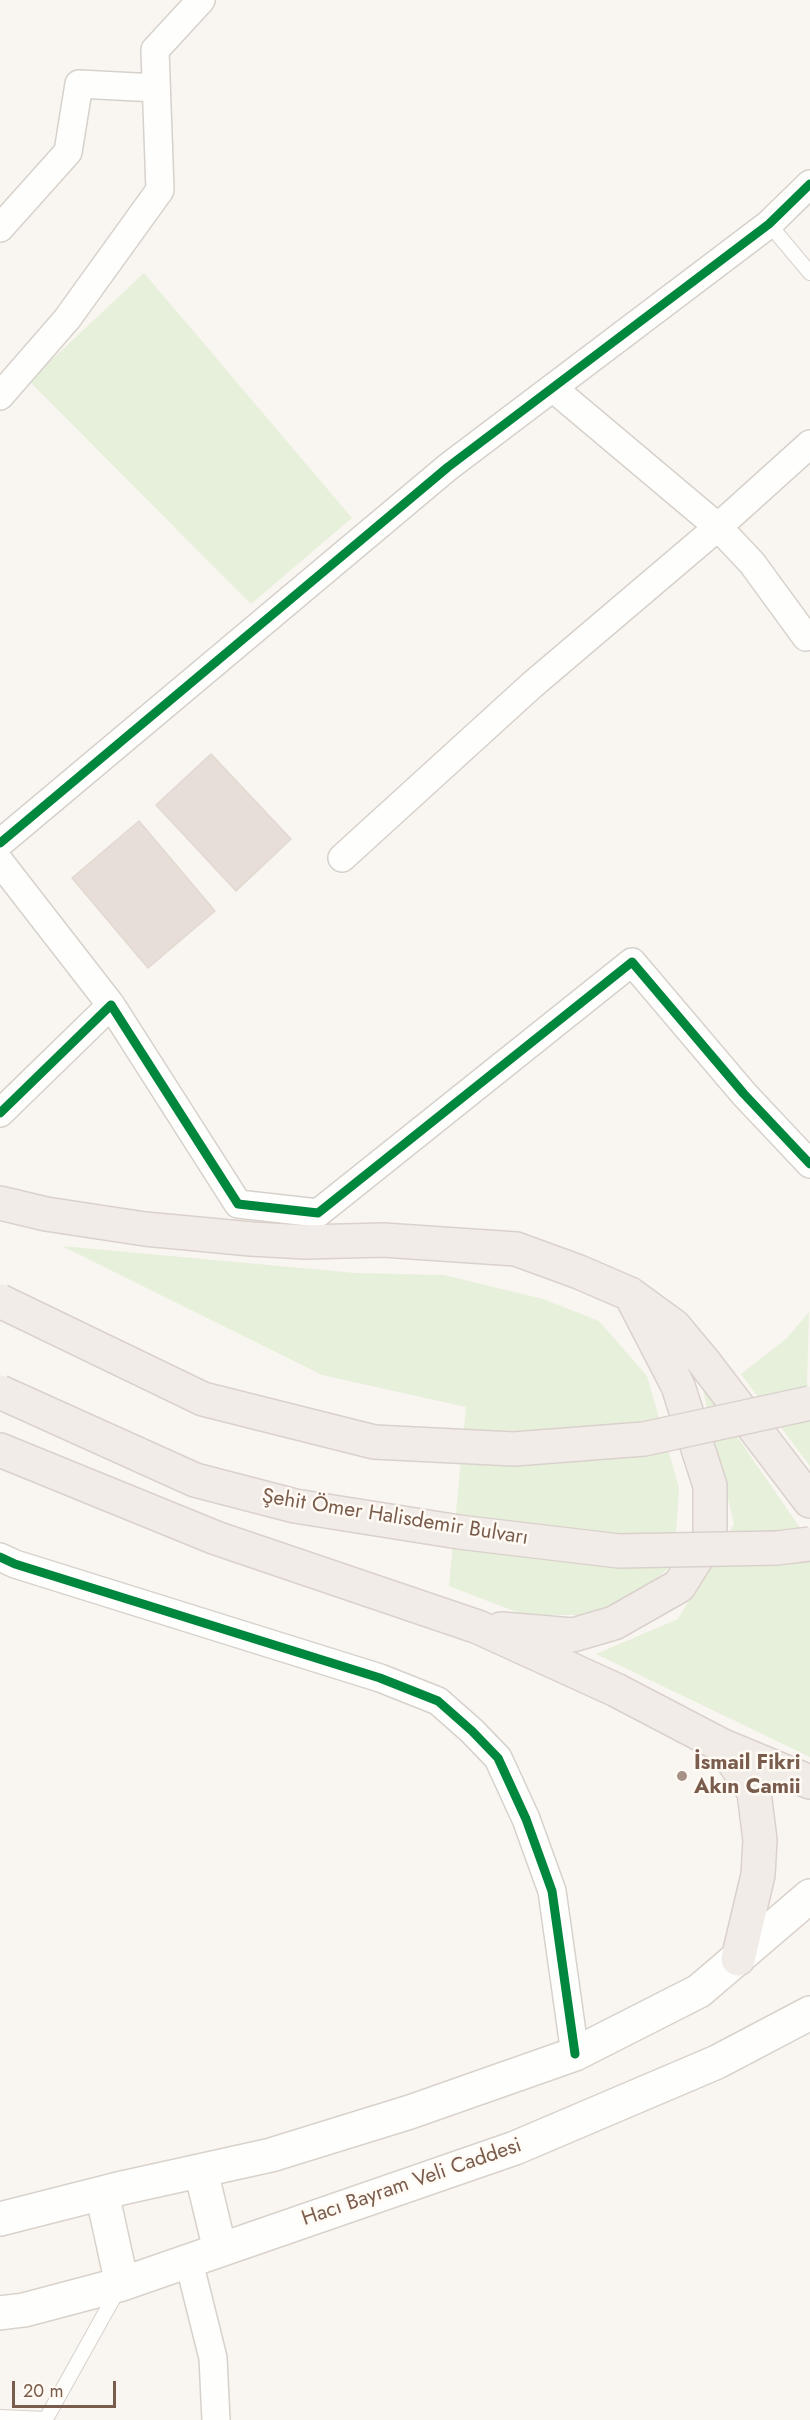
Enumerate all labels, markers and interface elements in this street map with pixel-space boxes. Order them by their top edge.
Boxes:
street label: Şehit Ömer Halisdemir Bulvarı [260,1485,530,1551]
place label: İsmail Fikri Akın Camii [694,1751,801,1801]
marker: İsmail Fikri Akın Camii [675,1769,689,1783]
street label: Hacı Bayram Veli Caddesi [299,2134,525,2232]
scale bar [15,2369,118,2407]
text: 20 m [23,2378,63,2404]

